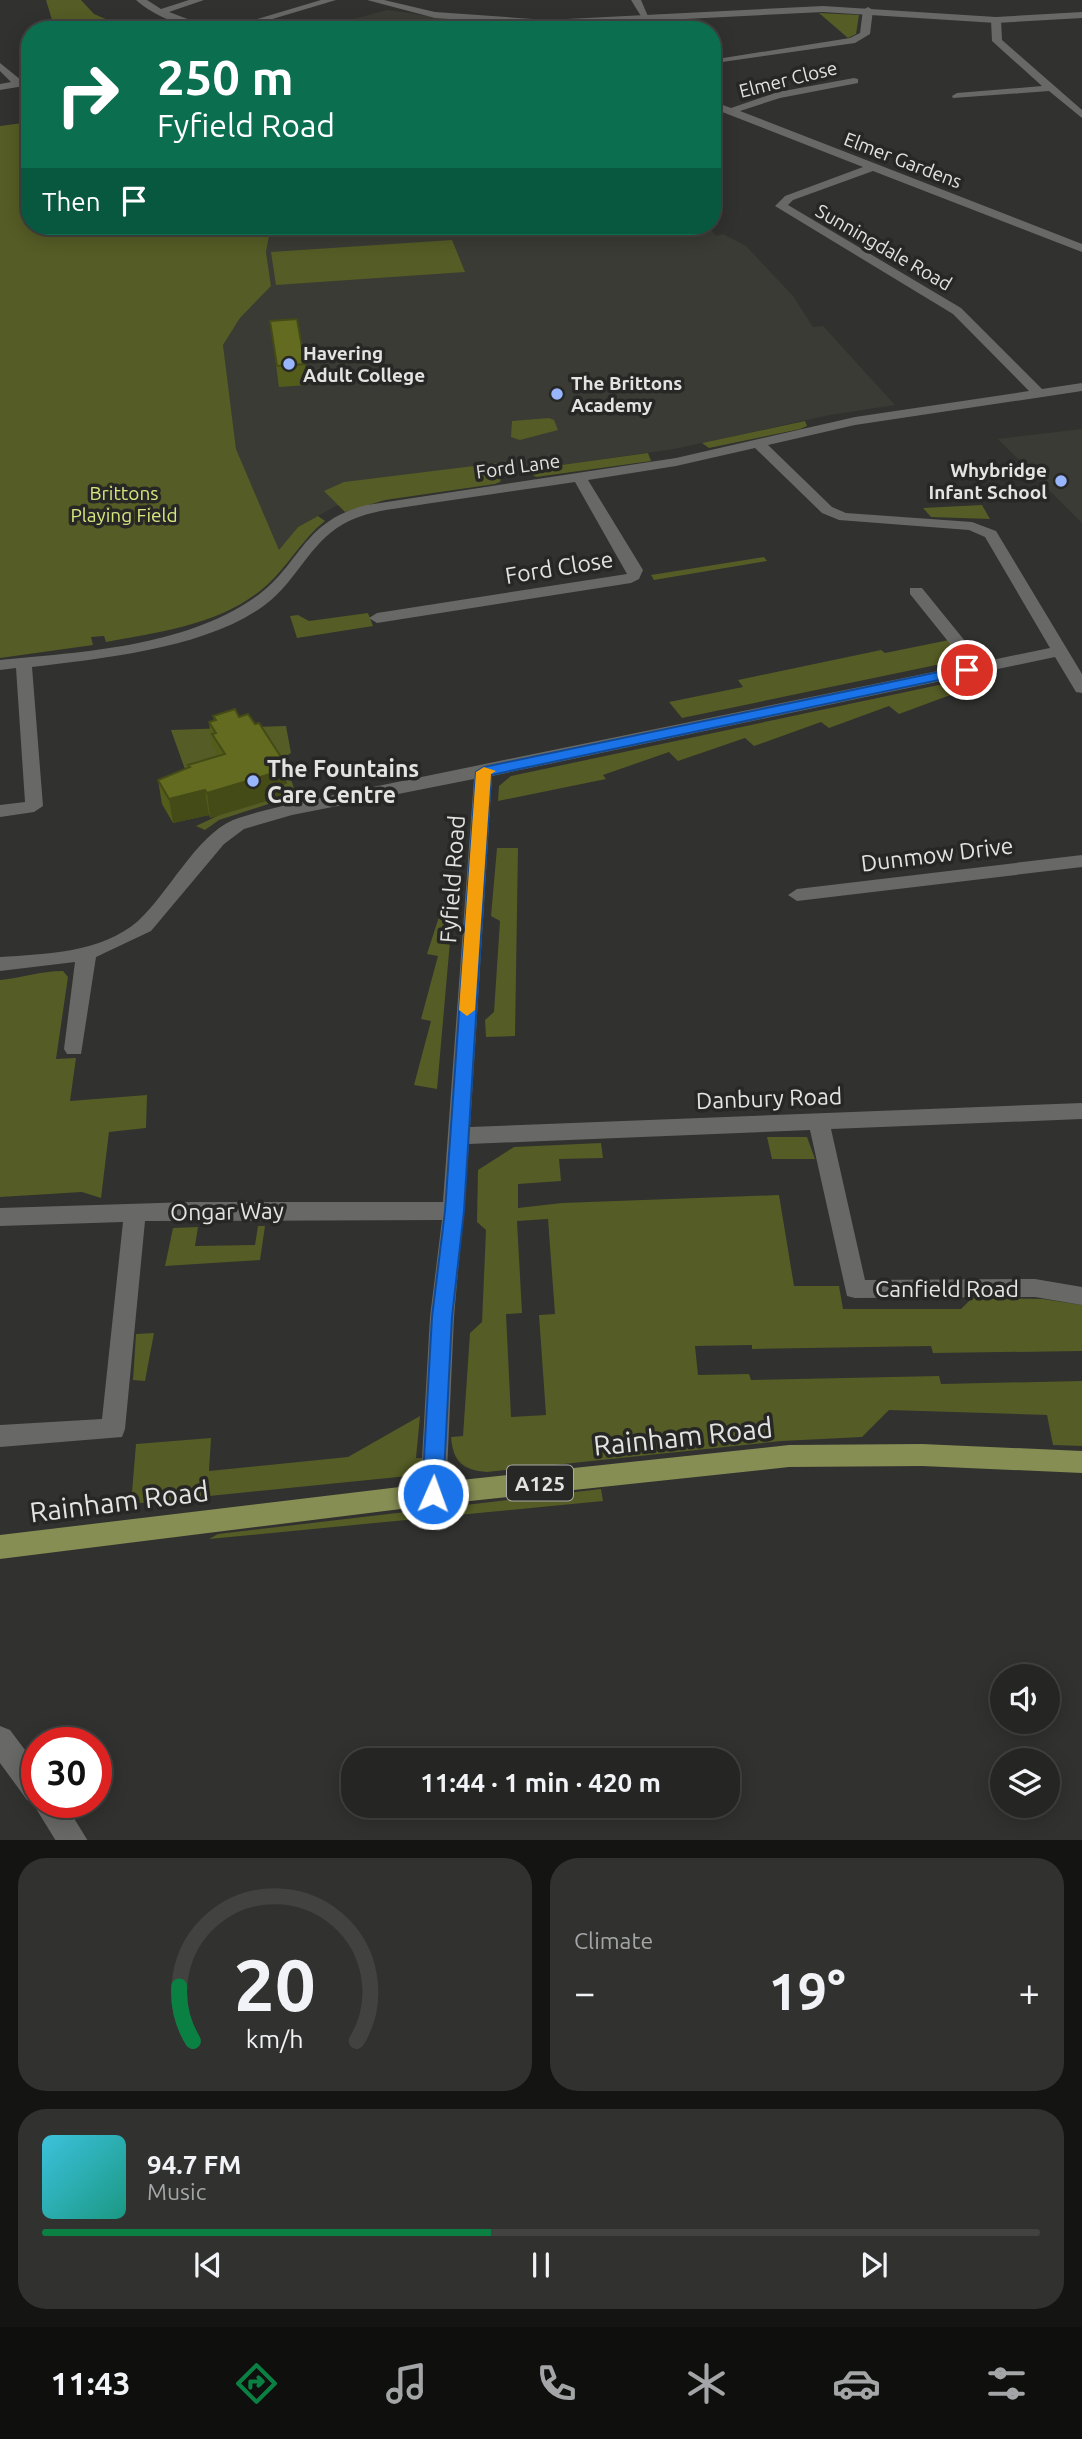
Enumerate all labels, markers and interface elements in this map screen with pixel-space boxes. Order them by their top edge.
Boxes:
icon: right [42,49,133,140]
text: 250 m [157,49,294,104]
street label: Elmer Close [737,56,839,102]
text: Fyfield Road [157,107,335,143]
street label: Elmer Gardens [841,127,965,193]
icon: arrive [115,182,153,220]
text: Then [42,187,101,216]
street label: Sunningdale Road [812,199,956,295]
place label: Havering Adult College [303,342,425,386]
marker: Havering Adult College [281,356,297,372]
place label: The Brittons Academy [571,372,682,416]
marker: The Brittons Academy [549,386,565,402]
street label: Ford Lane [475,449,561,483]
place label: Whybridge Infant School [928,459,1047,503]
marker: Whybridge Infant School [1053,473,1069,489]
park label: Brittons Playing Field [70,482,178,526]
street label: Ford Close [503,546,615,588]
pin [937,640,997,700]
icon: arrive [948,651,986,689]
place label: The Fountains Care Centre [267,756,419,807]
marker: The Fountains Care Centre [245,773,261,789]
street label: Fyfield Road [435,814,469,944]
street label: Dunmow Drive [859,832,1015,876]
street label: Danbury Road [695,1083,843,1113]
street label: Ongar Way [170,1198,284,1224]
street label: Canfield Road [875,1276,1019,1301]
street label: Rainham Road [592,1411,774,1461]
position arrow [396,1457,470,1531]
road number: A125 [507,1466,573,1500]
street label: Rainham Road [28,1475,210,1527]
map controls [990,1664,1060,1818]
button: sound [990,1664,1060,1734]
speed limit sign: 30 [21,1727,112,1818]
button: layers [990,1748,1060,1818]
text: 11:44 · 1 min · 420 m [420,1768,661,1797]
text: Climate [574,1928,653,1953]
text: 20 [234,1943,316,2025]
text: 19° [768,1962,846,2020]
text: − [574,1971,595,2013]
text: + [1019,1971,1040,2013]
text: km/h [246,2024,304,2052]
text: 94.7 FM [147,2150,241,2179]
text: Music [147,2179,206,2204]
icon: previous [189,2246,227,2284]
icon: pause [522,2246,560,2284]
icon: next [855,2246,893,2284]
icon: directions [232,2359,281,2408]
icon: music [382,2359,431,2408]
icon: phone [532,2359,581,2408]
icon: climate [682,2359,731,2408]
icon: car [832,2359,881,2408]
icon: filters [982,2359,1031,2408]
text: 11:43 [51,2365,131,2401]

